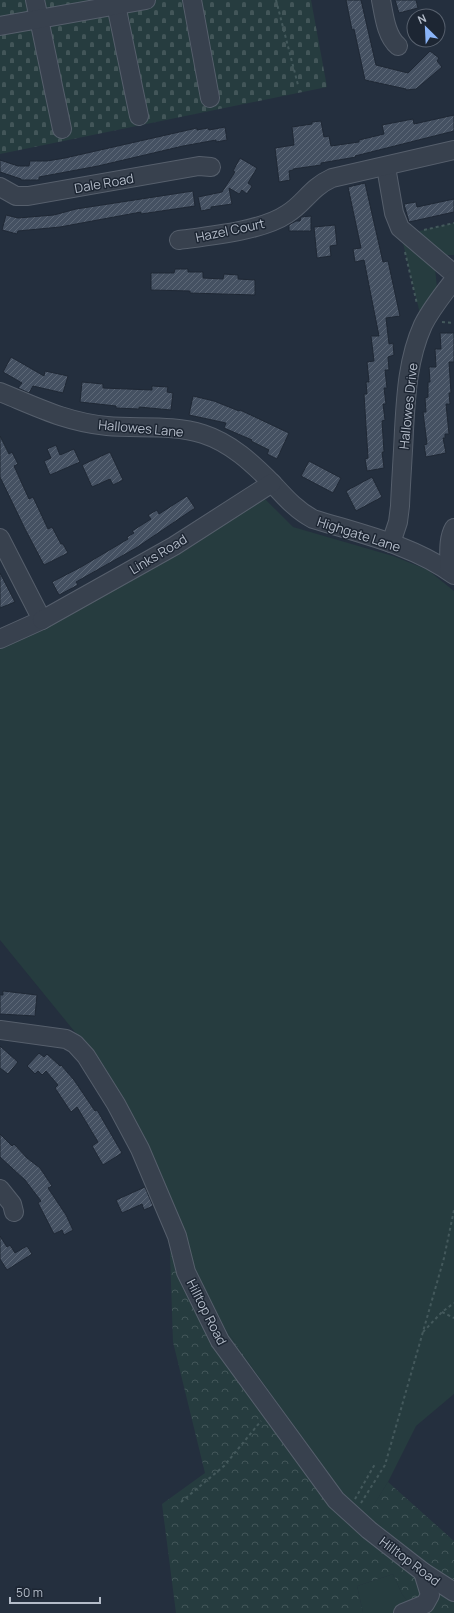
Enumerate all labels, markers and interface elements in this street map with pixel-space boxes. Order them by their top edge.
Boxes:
north arrow [406,8,446,48]
text: N [415,10,428,27]
street label: Dale Road [73,169,135,197]
street label: Hazel Court [194,214,266,246]
street label: Hallowes Drive [395,362,422,450]
street label: Hallowes Lane [98,415,185,441]
street label: Highgate Lane [315,512,403,556]
street label: Links Road [126,530,190,578]
street label: Hilltop Road [183,1276,231,1348]
street label: Hilltop Road [376,1532,444,1590]
scale bar [10,1579,100,1605]
text: 50 m [16,1584,43,1601]

